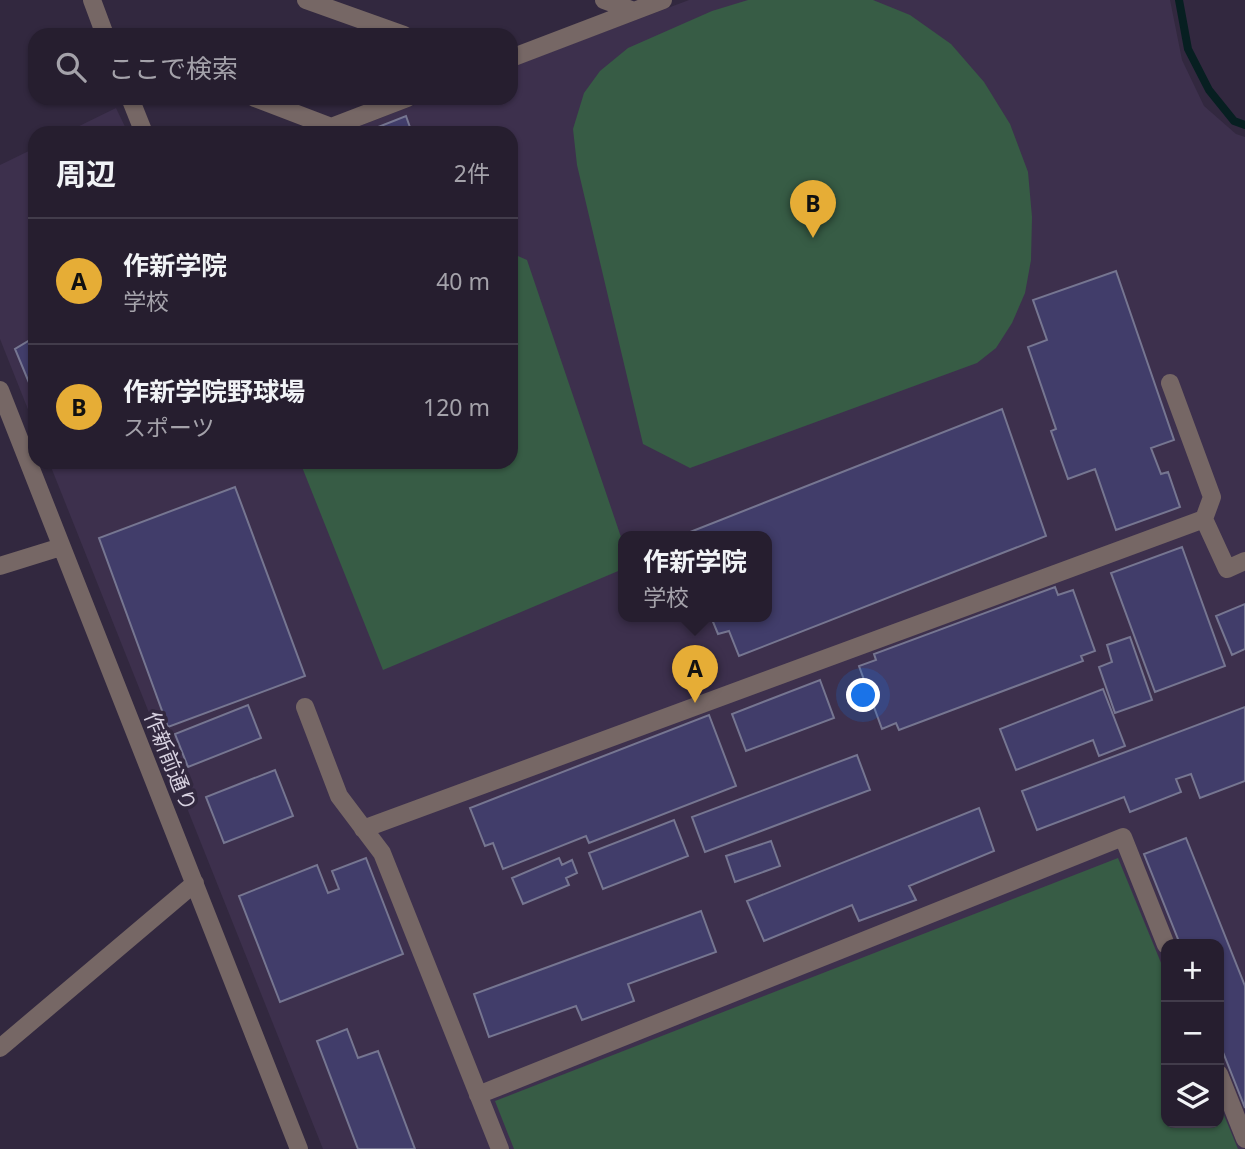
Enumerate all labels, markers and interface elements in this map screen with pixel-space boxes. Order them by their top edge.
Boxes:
search box [28,28,518,105]
icon: search [52,48,90,86]
text: ここで検索 [108,50,238,86]
text: 周辺 [56,153,116,194]
text: 2件 [454,157,490,189]
pin: B [790,180,836,238]
text: 作新学院 [123,247,227,283]
text: A [71,265,87,297]
text: 40 m [436,265,490,297]
text: 学校 [123,285,169,317]
text: 作新学院野球場 [123,373,305,409]
text: B [71,391,87,423]
text: 120 m [423,391,490,423]
text: スポーツ [123,411,215,443]
popup [618,531,772,622]
text: 作新学院 [643,543,747,579]
text: 学校 [643,581,689,613]
pin: A [672,645,718,703]
your location [846,678,880,712]
street label: 作新前通り [138,707,204,815]
map controls [1161,939,1224,1128]
button: + [1161,939,1224,1002]
button: − [1161,1002,1224,1065]
button: layers [1161,1065,1224,1128]

